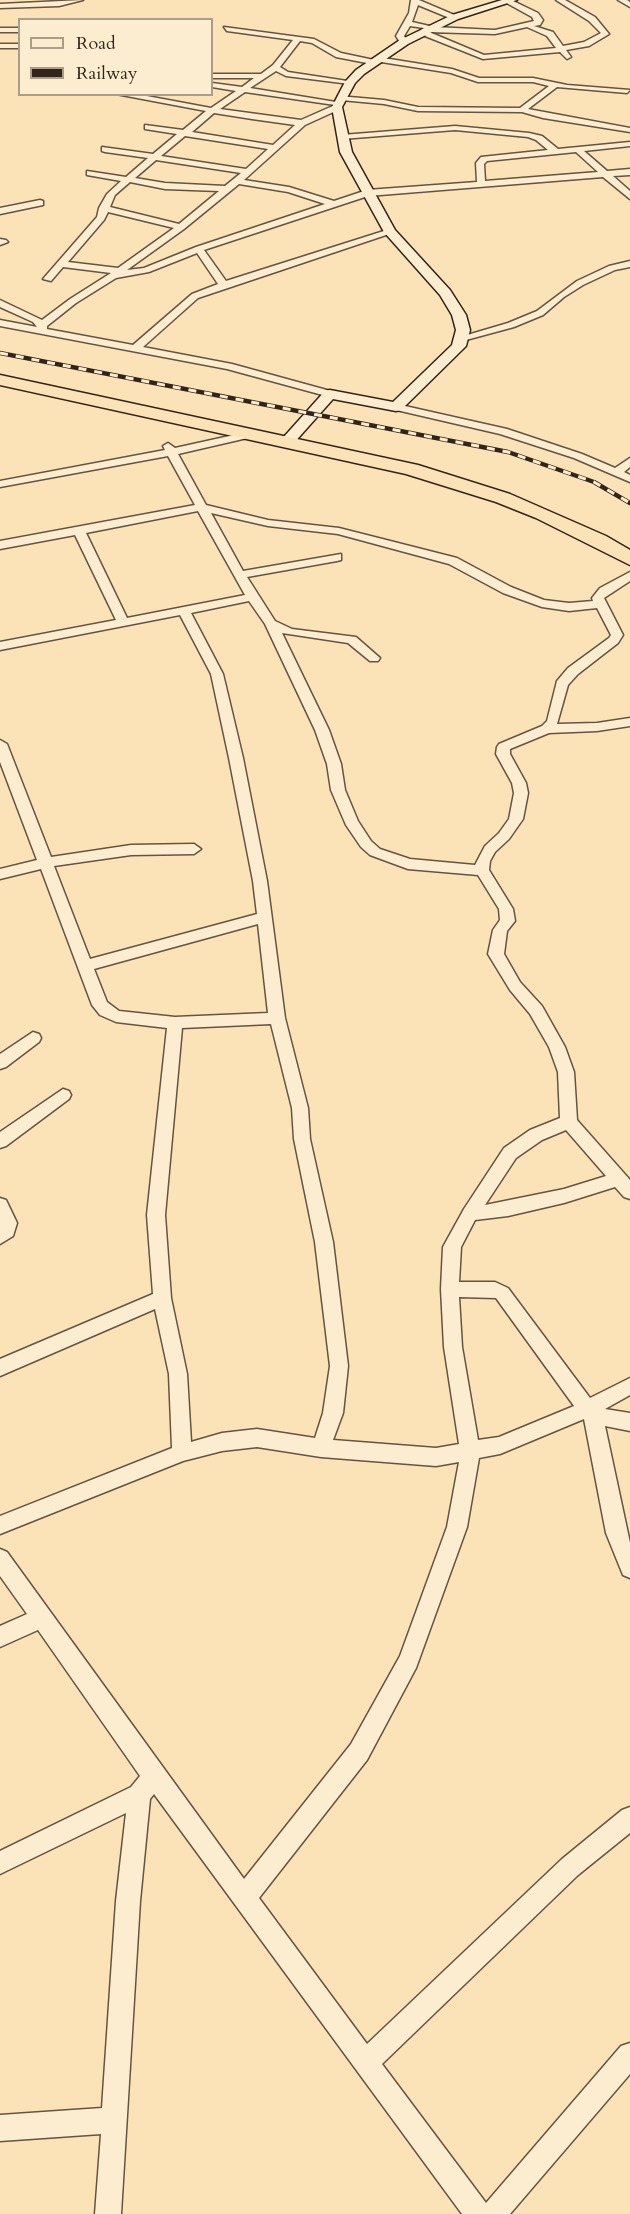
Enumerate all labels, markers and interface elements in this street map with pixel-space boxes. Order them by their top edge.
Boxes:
legend [18,18,213,96]
text: Road [76,31,116,56]
text: Railway [76,61,138,86]

